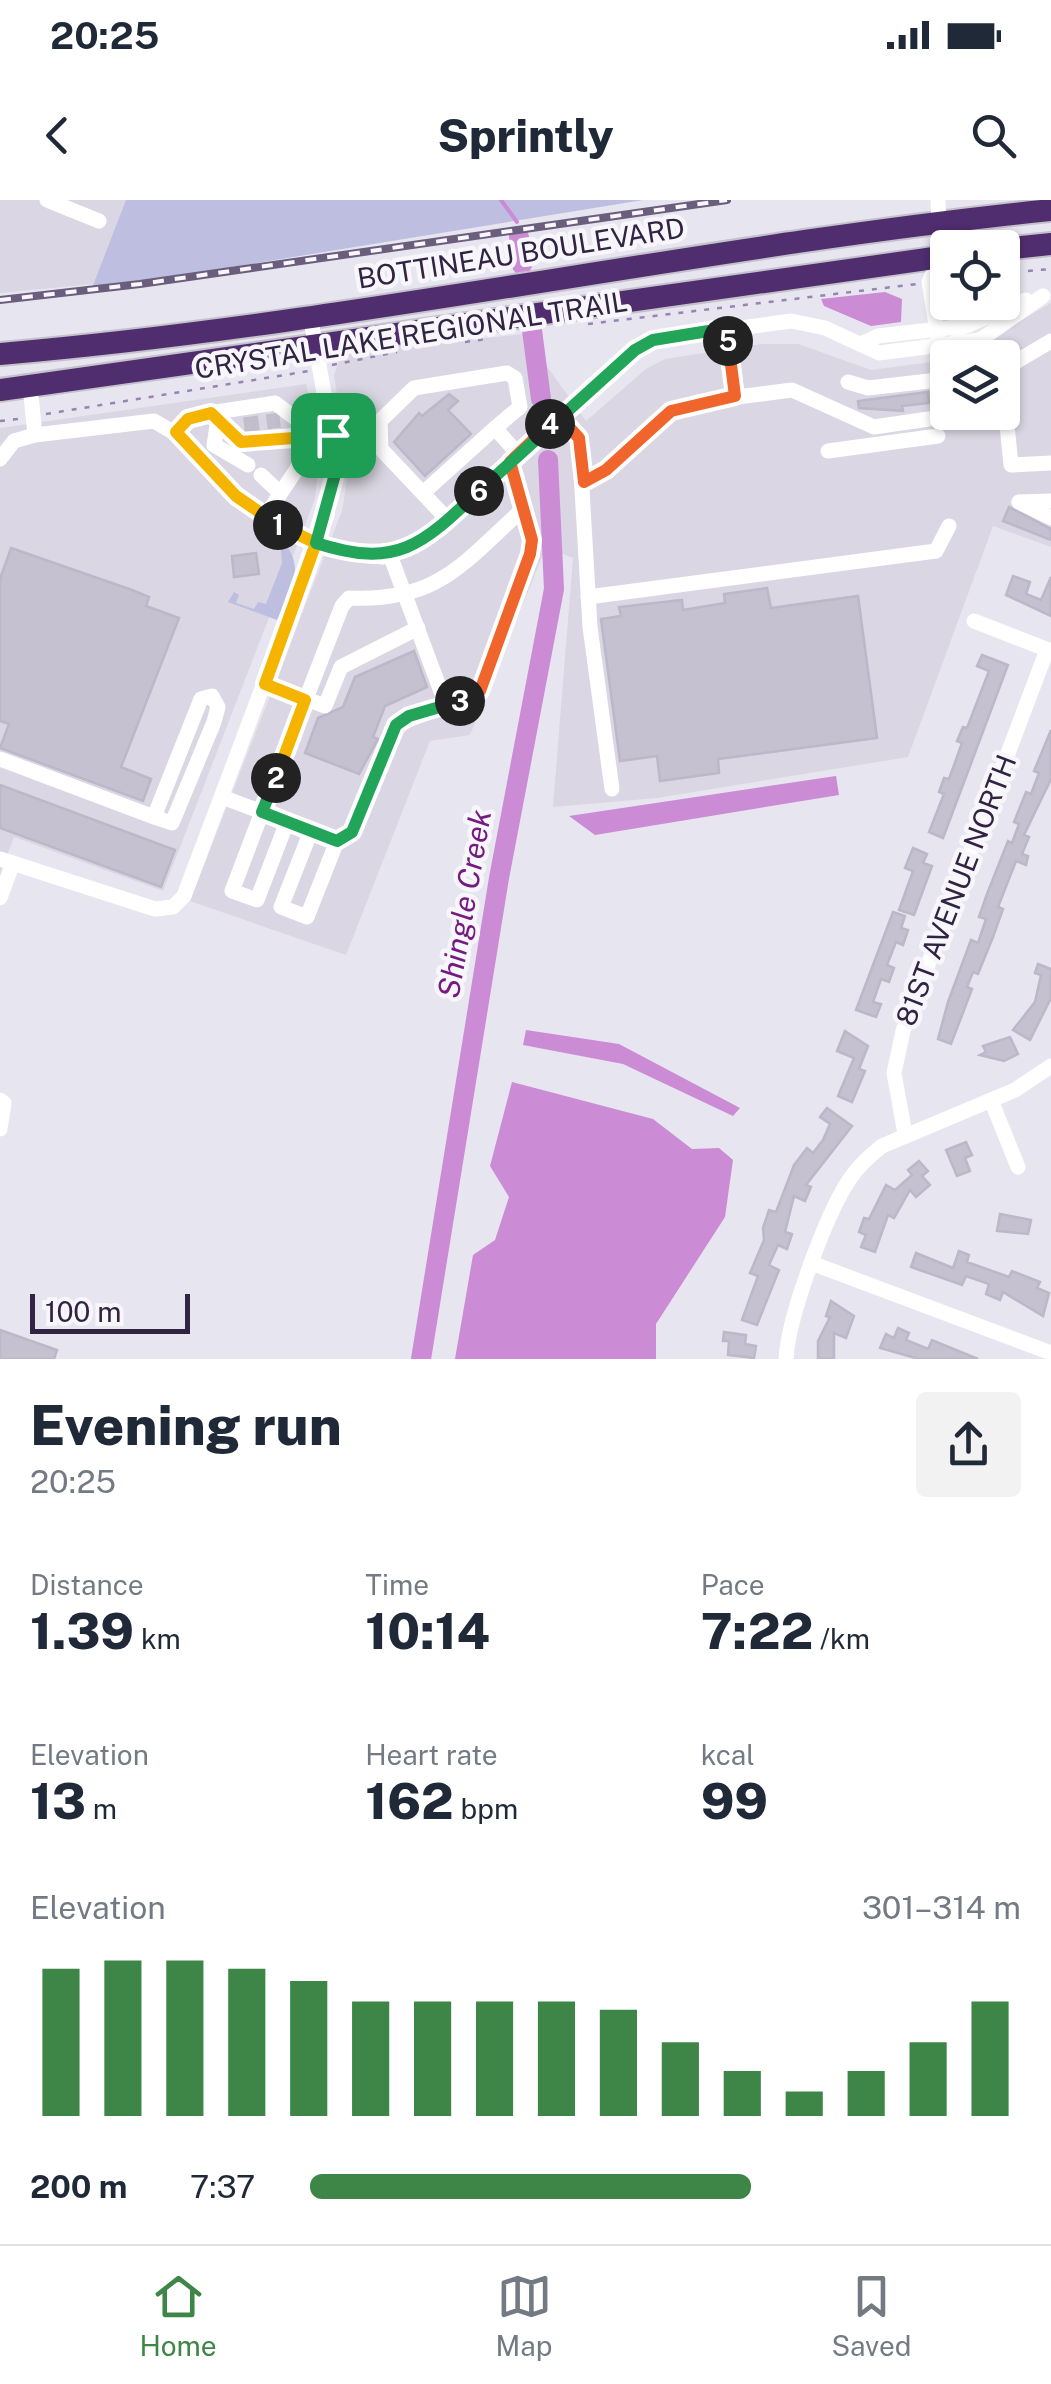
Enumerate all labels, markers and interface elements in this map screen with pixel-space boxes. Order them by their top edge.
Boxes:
text: 20:25 [50,13,159,58]
icon: back [30,108,85,163]
icon: search [966,108,1021,163]
text: Sprintly [437,109,614,162]
street label: BOTTINEAU BOULEVARD [355,210,687,295]
map controls [930,230,1020,430]
button: locate [930,230,1020,320]
street label: CRYSTAL LAKE REGIONAL TRAIL [192,284,630,385]
pin: 5 [703,316,753,366]
text: 5 [719,324,737,357]
button: layers [930,340,1020,430]
pin [291,393,376,478]
pin: 4 [525,399,575,449]
text: 4 [541,407,559,440]
icon: arrive [306,408,361,463]
pin: 6 [454,466,504,516]
text: 6 [470,474,488,507]
pin: 1 [253,500,303,550]
text: 1 [272,508,284,541]
pin: 3 [435,676,485,726]
text: 3 [451,684,469,717]
street label: 81ST AVENUE NORTH [889,750,1022,1030]
pin: 2 [251,753,301,803]
text: 2 [267,761,285,794]
water label: Shingle Creek [430,806,498,1001]
scale bar [30,1289,190,1334]
text: 100 m [45,1295,122,1328]
button: share [916,1392,1021,1497]
text: Evening run [30,1393,342,1457]
text: 20:25 [30,1463,116,1500]
text: Distance [30,1568,144,1601]
text: Time [365,1568,429,1601]
text: Pace [701,1568,765,1601]
text: 1.39 [30,1601,134,1660]
text: 10:14 [365,1601,490,1660]
text: 7:22 [701,1601,813,1660]
text: km [134,1622,181,1655]
text: /km [813,1622,870,1655]
text: Elevation [30,1738,149,1771]
text: Heart rate [365,1738,498,1771]
text: kcal [701,1738,755,1771]
text: 13 [30,1771,86,1830]
text: 162 [365,1771,454,1830]
text: 99 [701,1771,768,1830]
text: m [86,1792,117,1825]
text: bpm [454,1792,518,1825]
text: Elevation [30,1889,166,1926]
text: 301–314 m [862,1889,1021,1926]
text: 200 m [30,2168,127,2205]
text: 7:37 [190,2168,255,2205]
tab: Home [139,2269,217,2362]
tab: Map [496,2269,552,2362]
tab: Saved [831,2269,912,2362]

